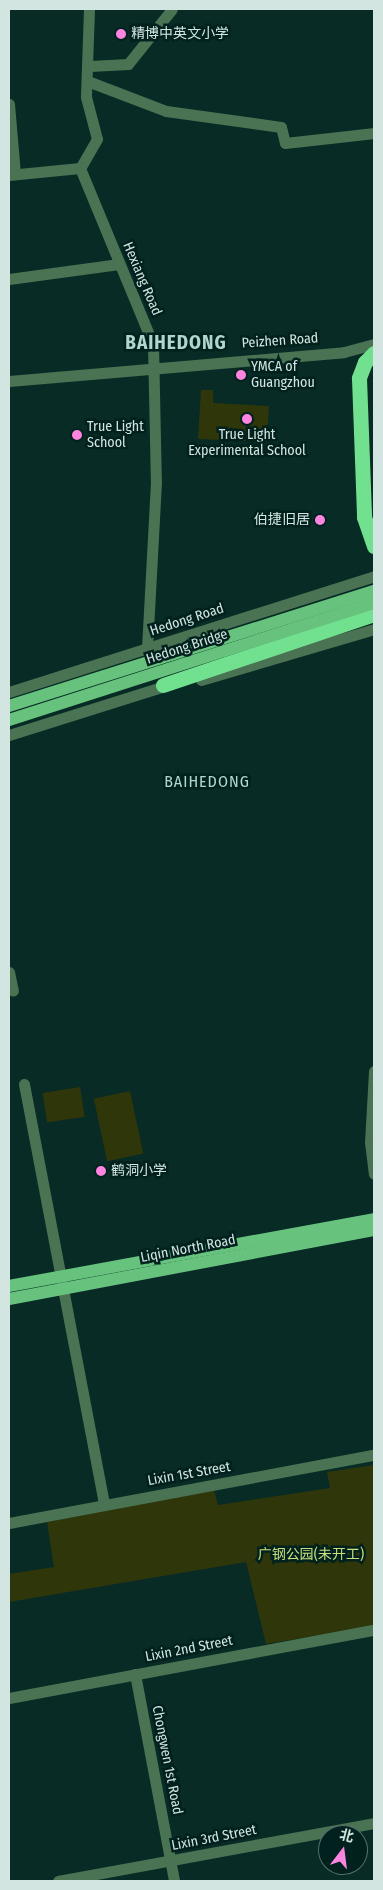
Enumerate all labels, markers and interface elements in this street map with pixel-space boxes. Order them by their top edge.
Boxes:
place label: 精博中英文小学 [131,26,229,42]
marker: 精博中英文小学 [115,28,127,40]
street label: Hexiang Road [119,240,165,318]
street label: Peizhen Road [241,330,319,352]
district label: BAIHEDONG [124,332,228,354]
place label: YMCA of Guangzhou [251,359,315,392]
marker: YMCA of Guangzhou [235,369,247,381]
marker: True Light Experimental School [241,413,253,425]
place label: True Light School [87,419,144,452]
place label: True Light Experimental School [188,427,306,460]
marker: True Light School [71,429,83,441]
place label: 伯捷旧居 [254,512,310,528]
marker: 伯捷旧居 [314,514,326,526]
street label: Hedong Road [148,600,226,640]
street label: Hedong Bridge [144,626,230,668]
district label: BAIHEDONG [163,772,251,792]
place label: 鹤洞小学 [111,1163,167,1179]
marker: 鹤洞小学 [95,1165,107,1177]
street label: Liqin North Road [139,1232,237,1266]
street label: Lixin 1st Street [146,1458,232,1490]
park label: 广钢公园(未开工) [258,1547,364,1563]
street label: Lixin 2nd Street [144,1632,234,1666]
street label: Chongwen 1st Road [148,1704,186,1816]
street label: Lixin 3rd Street [170,1822,258,1854]
north arrow [318,1825,368,1875]
text: 北 [338,1826,356,1846]

